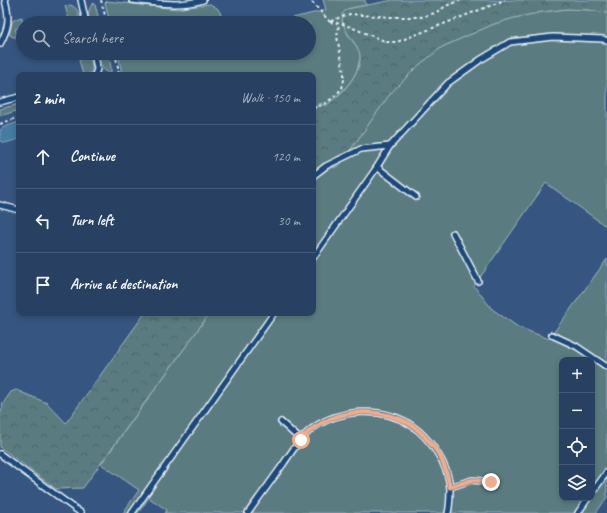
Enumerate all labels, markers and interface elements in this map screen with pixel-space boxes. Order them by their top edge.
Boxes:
search box [16,16,316,60]
icon: search [30,27,52,49]
text: Search here [62,29,123,48]
text: 2 min [32,88,65,109]
text: Walk · 150 m [241,90,300,106]
icon: ahead [32,146,54,168]
text: Continue [70,147,115,166]
text: 120 m [272,149,300,165]
icon: left [32,210,54,232]
text: Turn left [70,211,113,230]
text: 30 m [278,213,300,229]
icon: arrive [32,274,54,296]
text: Arrive at destination [70,275,177,294]
map controls [559,357,595,501]
button: + [559,357,595,393]
button: − [559,393,595,429]
button: locate [559,429,595,465]
route start [292,431,310,449]
button: layers [559,465,595,501]
route end [482,473,500,491]

